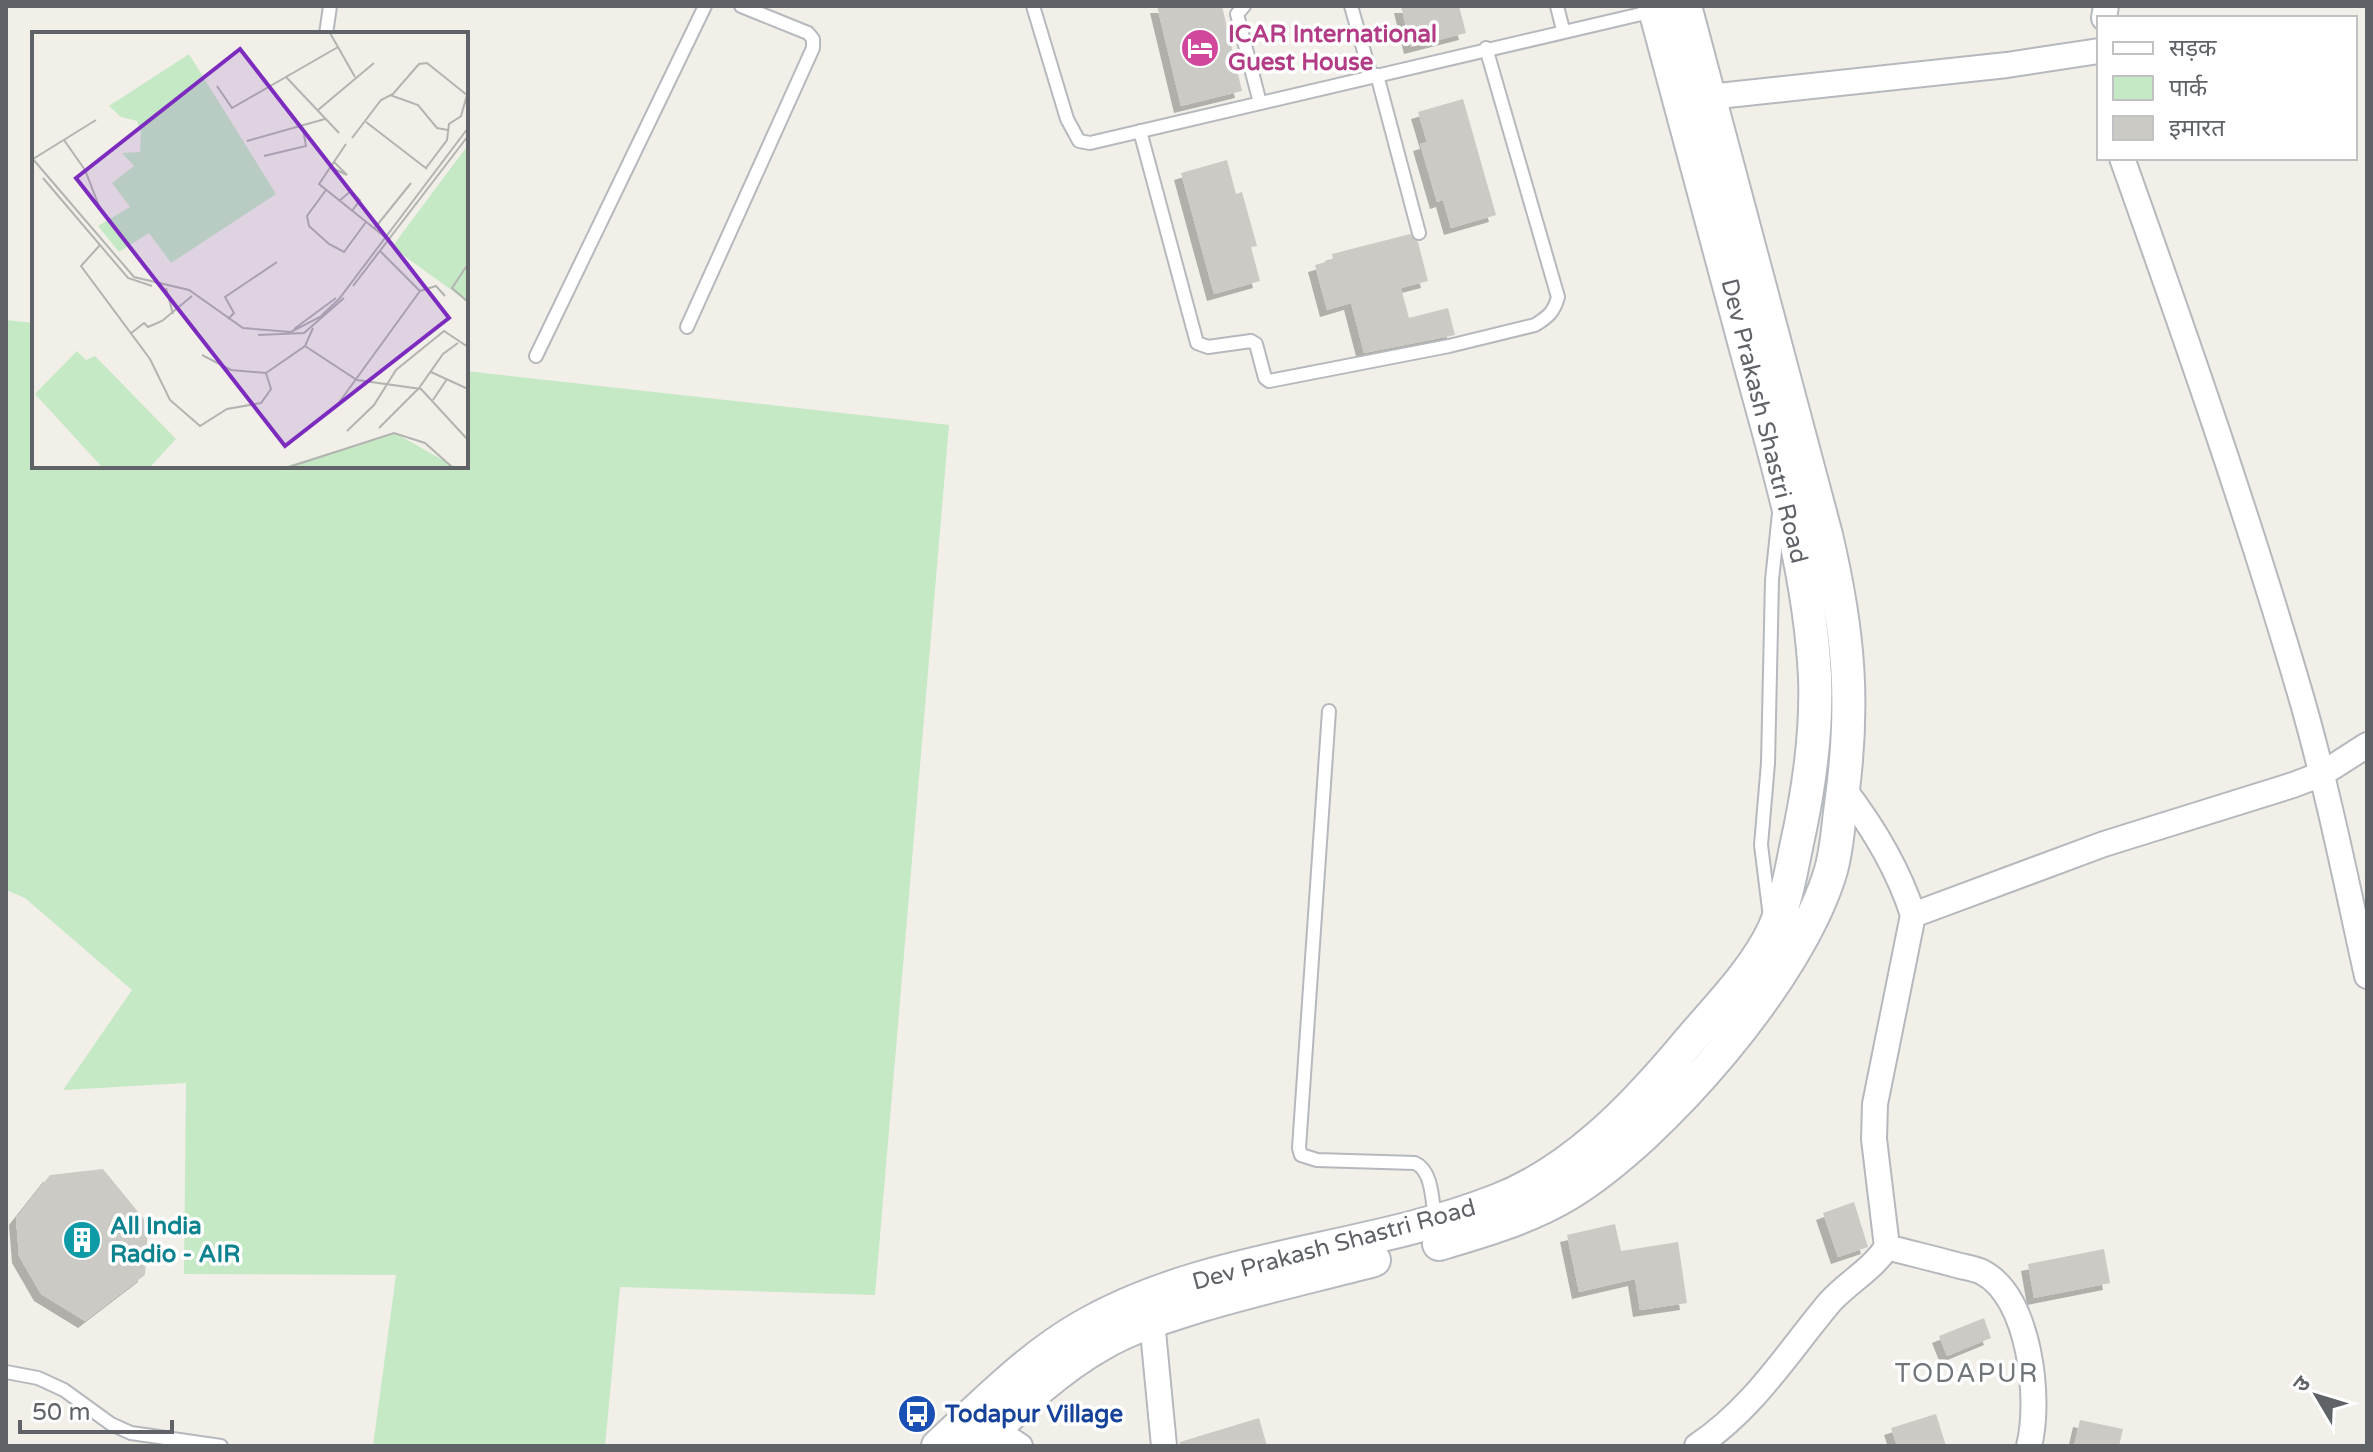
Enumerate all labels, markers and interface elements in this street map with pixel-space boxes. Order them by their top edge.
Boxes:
legend [2097,16,2357,160]
place label: ICAR International Guest House [1228,20,1437,77]
hotel icon: ICAR International Guest House [1179,27,1221,69]
inset map [32,32,468,468]
text: सड़क [2169,34,2217,63]
text: पार्क [2169,74,2208,103]
text: इमारत [2169,114,2226,143]
street label: Dev Prakash Shastri Road [1715,276,1813,566]
street label: Dev Prakash Shastri Road [1189,1193,1479,1297]
place label: All India Radio - AIR [110,1212,240,1269]
building icon: All India Radio - AIR [61,1219,103,1261]
north arrow [2277,1356,2357,1436]
district label: TODAPUR [1895,1358,2039,1389]
text: उ [2288,1370,2317,1397]
scale bar [20,1384,172,1434]
bus stop icon: Todapur Village [896,1393,938,1435]
text: 50 m [32,1398,90,1427]
place label: Todapur Village [944,1400,1123,1429]

